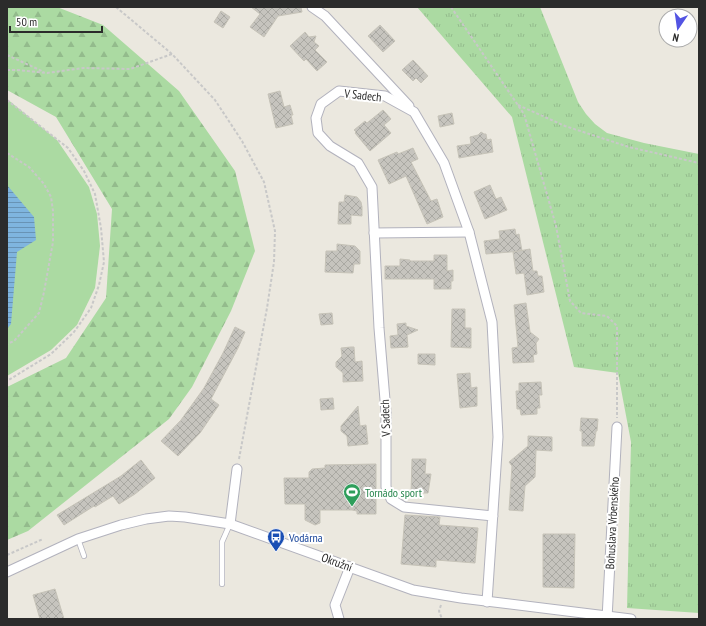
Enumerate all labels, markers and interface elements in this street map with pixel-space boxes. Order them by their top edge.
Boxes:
scale bar [10,8,102,34]
north arrow [658,8,698,48]
text: 50 m [16,14,37,29]
text: N [671,30,680,45]
street label: V Sadech [343,85,382,104]
street label: V Sadech [377,399,393,438]
street label: Bohuslava Vrbenského [602,476,622,570]
sports icon: Tornádo sport [342,482,362,507]
place label: Tornádo sport [365,485,423,500]
bus stop icon: Vodárna [266,527,286,552]
place label: Vodárna [288,530,323,545]
street label: Okružní [319,549,355,575]

